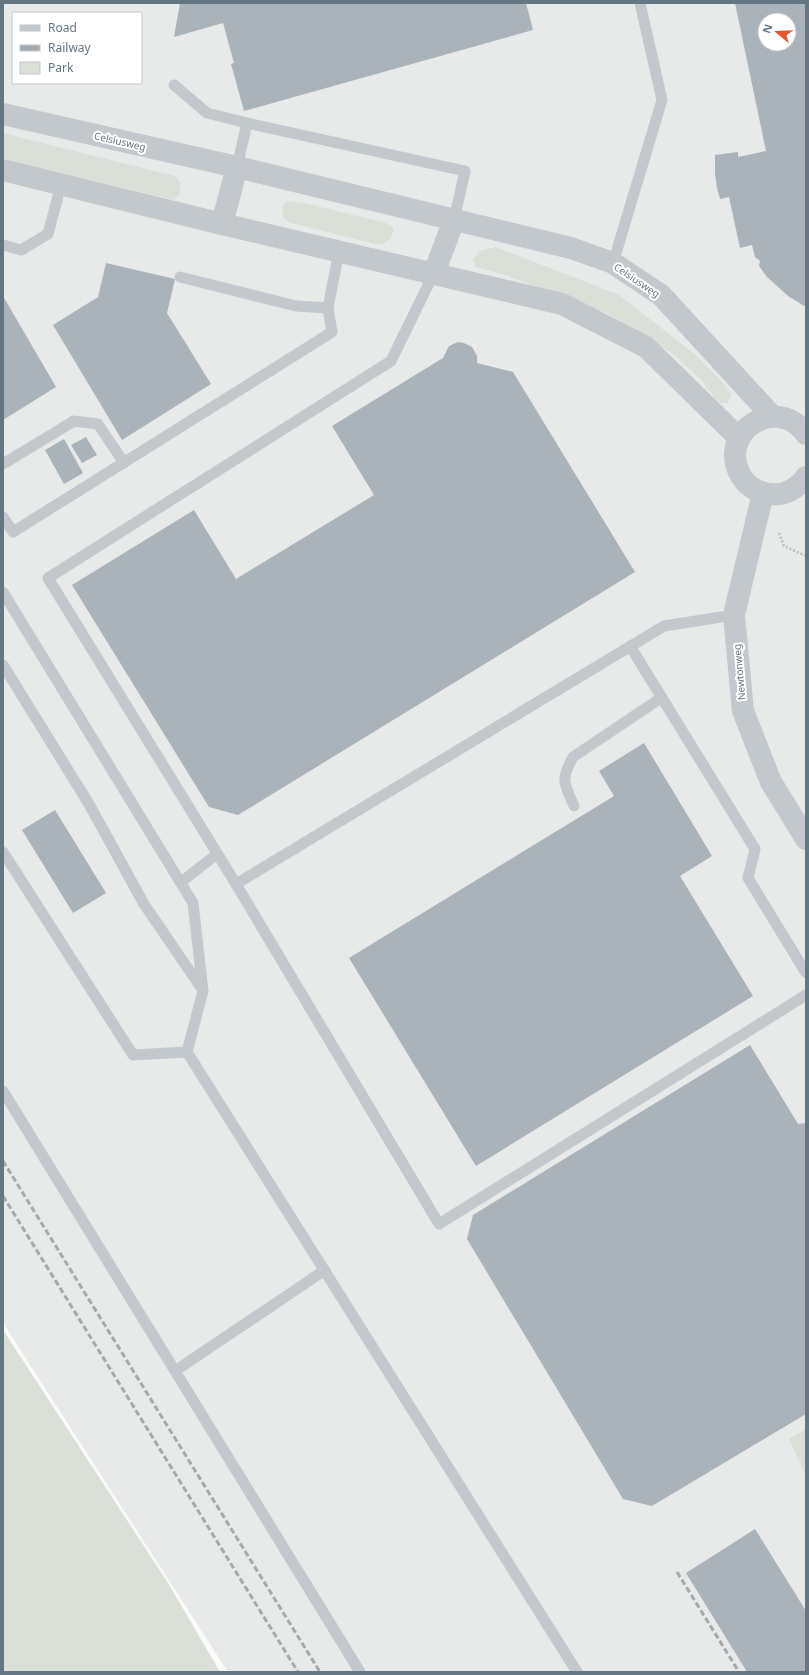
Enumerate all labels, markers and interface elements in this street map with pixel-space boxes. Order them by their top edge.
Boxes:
legend [12,12,142,84]
north arrow [757,12,797,52]
text: Road [48,19,77,36]
text: N [759,22,776,35]
text: Railway [48,39,92,56]
text: Park [48,59,74,76]
street label: Celsiusweg [93,128,147,154]
street label: Celsiusweg [611,260,663,300]
street label: Newtonweg [730,643,748,701]

